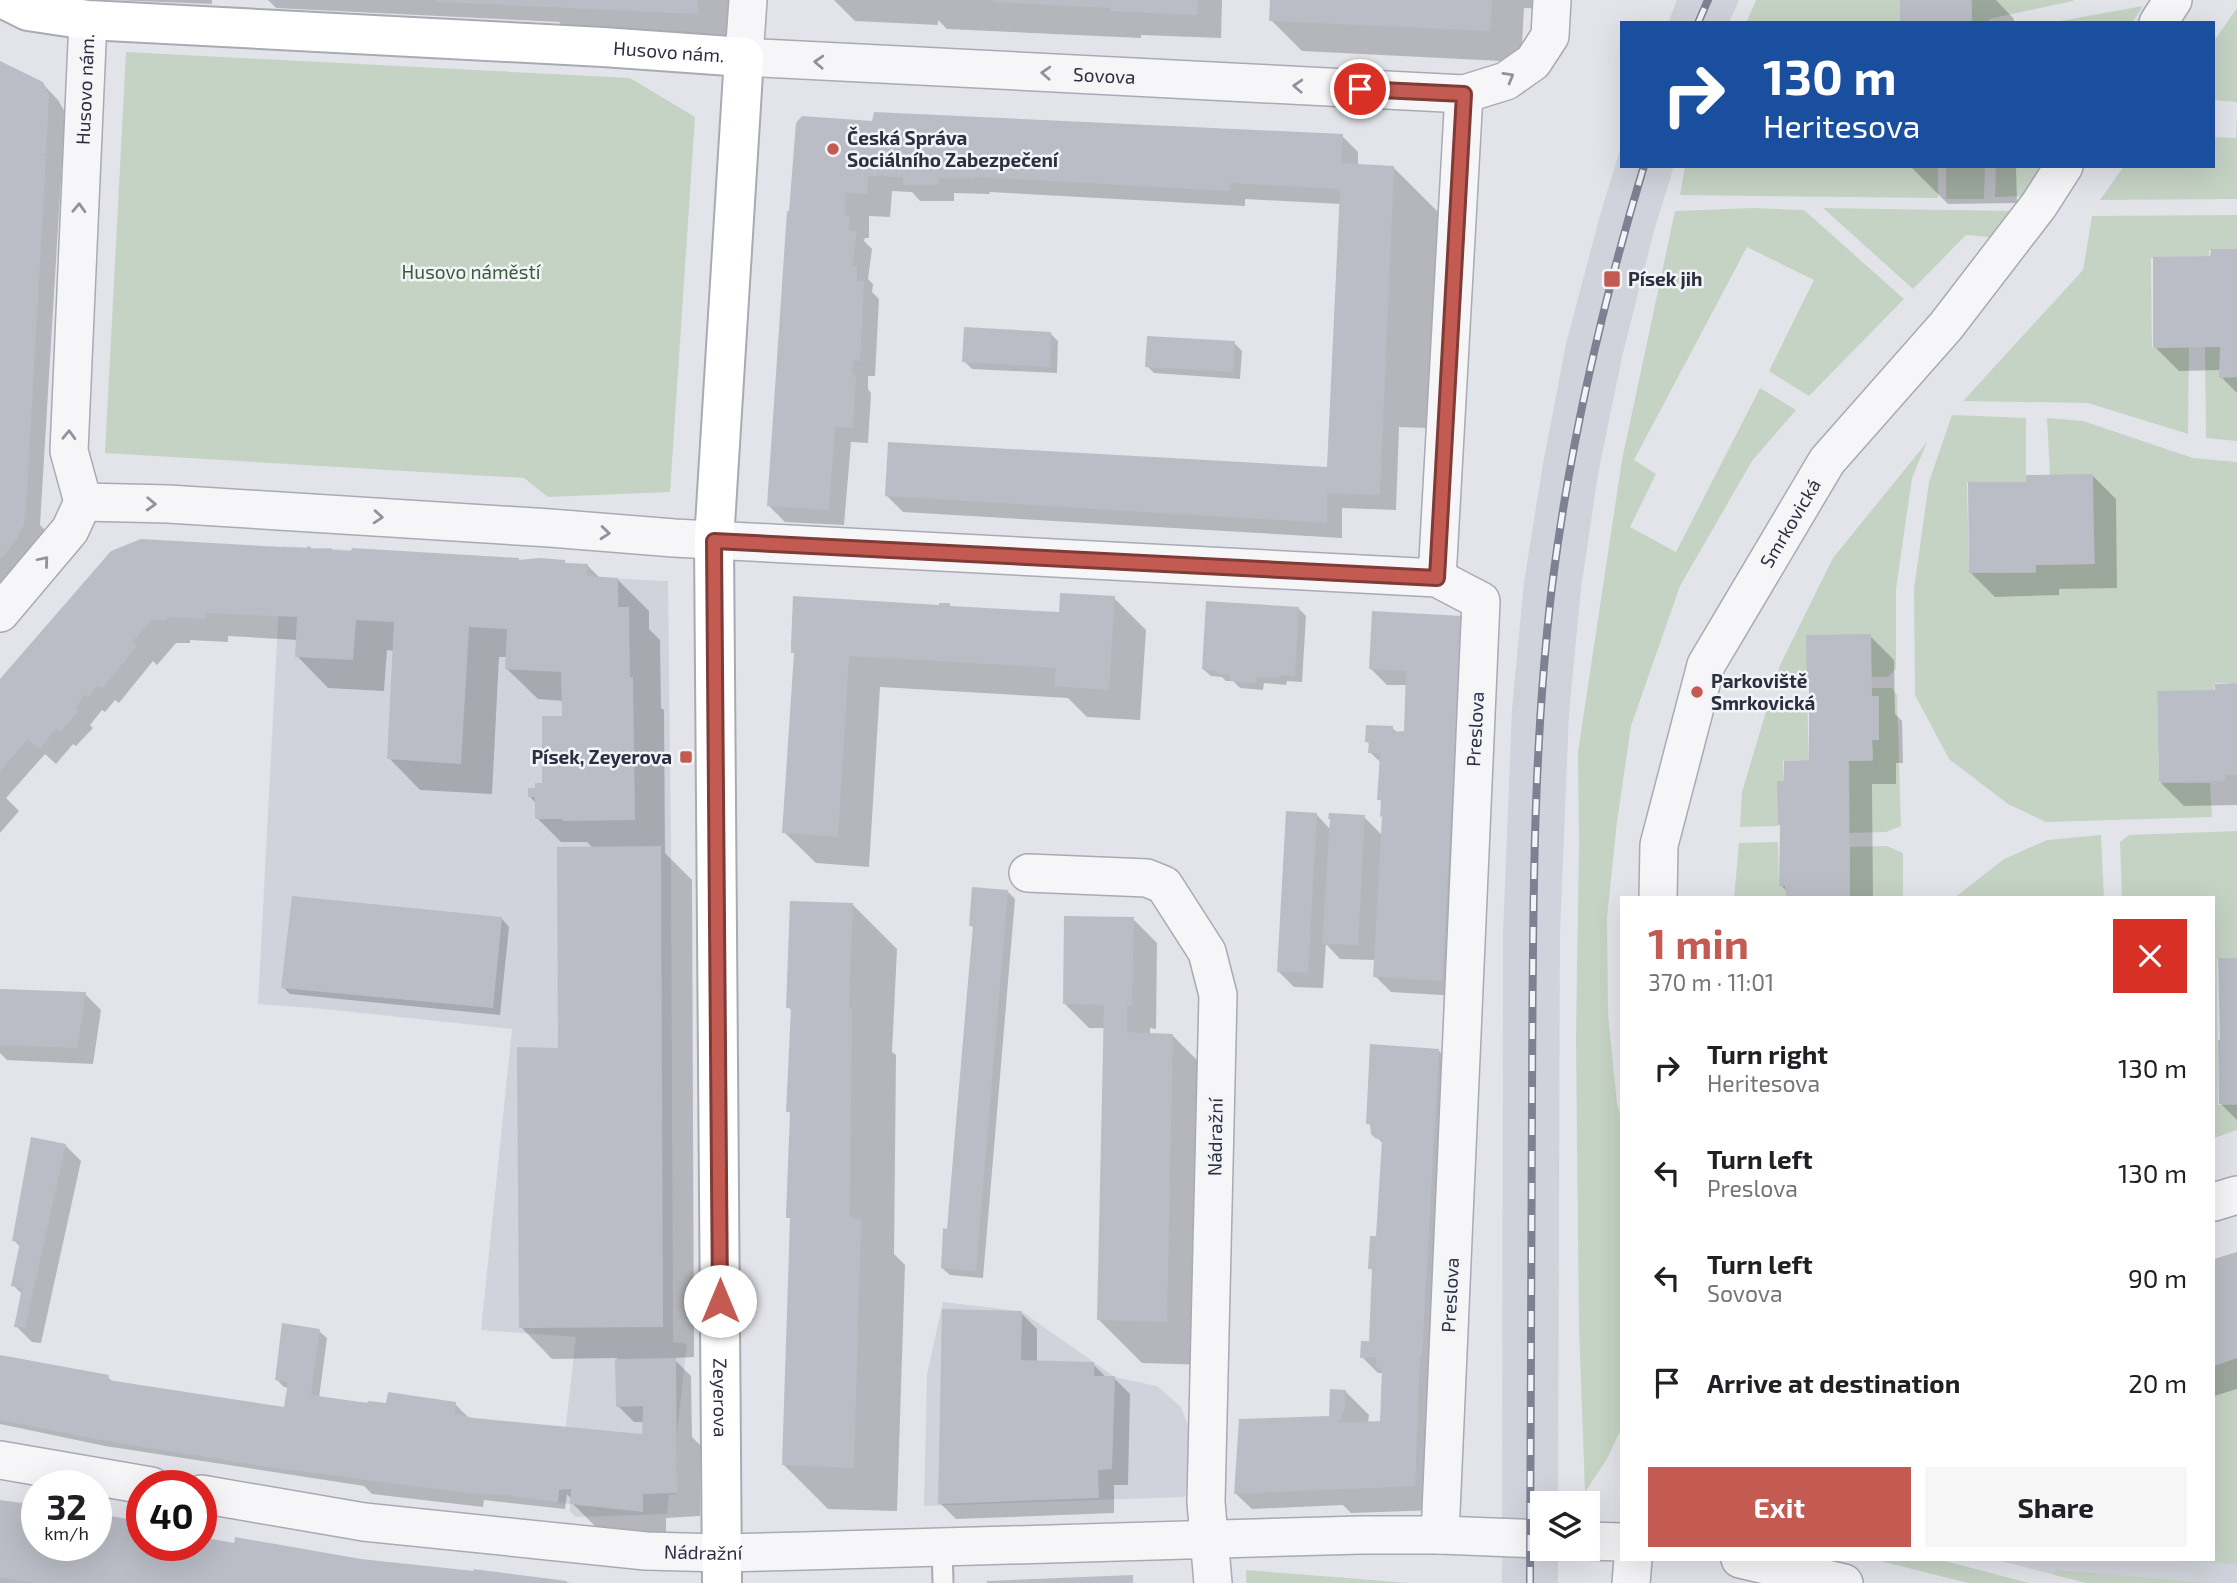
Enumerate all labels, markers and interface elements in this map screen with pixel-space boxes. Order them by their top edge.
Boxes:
street label: Husovo nám. [71,33,98,145]
street label: Husovo nám. [613,36,725,67]
text: 130 m [1763,46,1897,105]
icon: right [1648,49,1739,140]
one-way arrow [813,54,824,69]
pin [1330,59,1390,119]
street label: Sovova [1073,62,1136,88]
one-way arrow [1040,66,1051,81]
icon: arrive [1341,70,1379,108]
one-way arrow [1502,72,1515,85]
one-way arrow [1292,78,1303,93]
text: Heritesova [1763,106,1920,144]
place label: Česká Správa Sociálního Zabezpečení [847,126,1060,171]
marker: Česká Správa Sociálního Zabezpečení [825,141,841,157]
one-way arrow [72,202,87,213]
park label: Husovo náměstí [402,260,542,283]
place label: Písek jih [1628,267,1702,290]
marker: Písek jih [1602,269,1622,289]
one-way arrow [62,430,77,441]
street label: Smrkovická [1755,474,1825,571]
one-way arrow [146,496,157,511]
one-way arrow [373,510,384,525]
one-way arrow [600,525,611,540]
one-way arrow [36,556,48,569]
place label: Parkoviště Smrkovická [1711,669,1815,714]
marker: Parkoviště Smrkovická [1689,684,1705,700]
street label: Preslova [1461,691,1488,767]
place label: Písek, Zeyerova [531,745,672,769]
marker: Písek, Zeyerova [678,749,694,765]
text: 1 min [1648,917,1749,967]
button: close [2113,919,2187,993]
text: 370 m · 11:01 [1648,968,1774,996]
text: Turn right [1707,1038,1828,1069]
icon: right [1648,1049,1686,1087]
text: 130 m [2118,1052,2187,1083]
text: Heritesova [1707,1069,1820,1097]
street label: Nádražní [1202,1096,1227,1176]
text: Turn left [1707,1143,1813,1174]
icon: left [1648,1154,1686,1192]
text: 130 m [2118,1157,2187,1188]
text: Preslova [1707,1174,1798,1202]
text: Turn left [1707,1248,1813,1279]
street label: Preslova [1436,1257,1463,1333]
icon: left [1648,1259,1686,1297]
text: 90 m [2128,1262,2187,1293]
position arrow [683,1264,757,1338]
text: Sovova [1707,1279,1783,1307]
street label: Zeyerova [709,1358,733,1438]
icon: arrive [1648,1364,1686,1402]
text: Arrive at destination [1707,1367,1960,1398]
text: 20 m [2128,1367,2187,1398]
button: Exit [1648,1467,1911,1547]
button: Share [1925,1467,2187,1547]
speed limit sign: 40 [126,1470,217,1561]
text: 32 [46,1485,87,1527]
map controls [1530,1491,1600,1561]
button: layers [1530,1491,1600,1561]
text: km/h [44,1522,89,1544]
street label: Nádražní [664,1539,744,1564]

